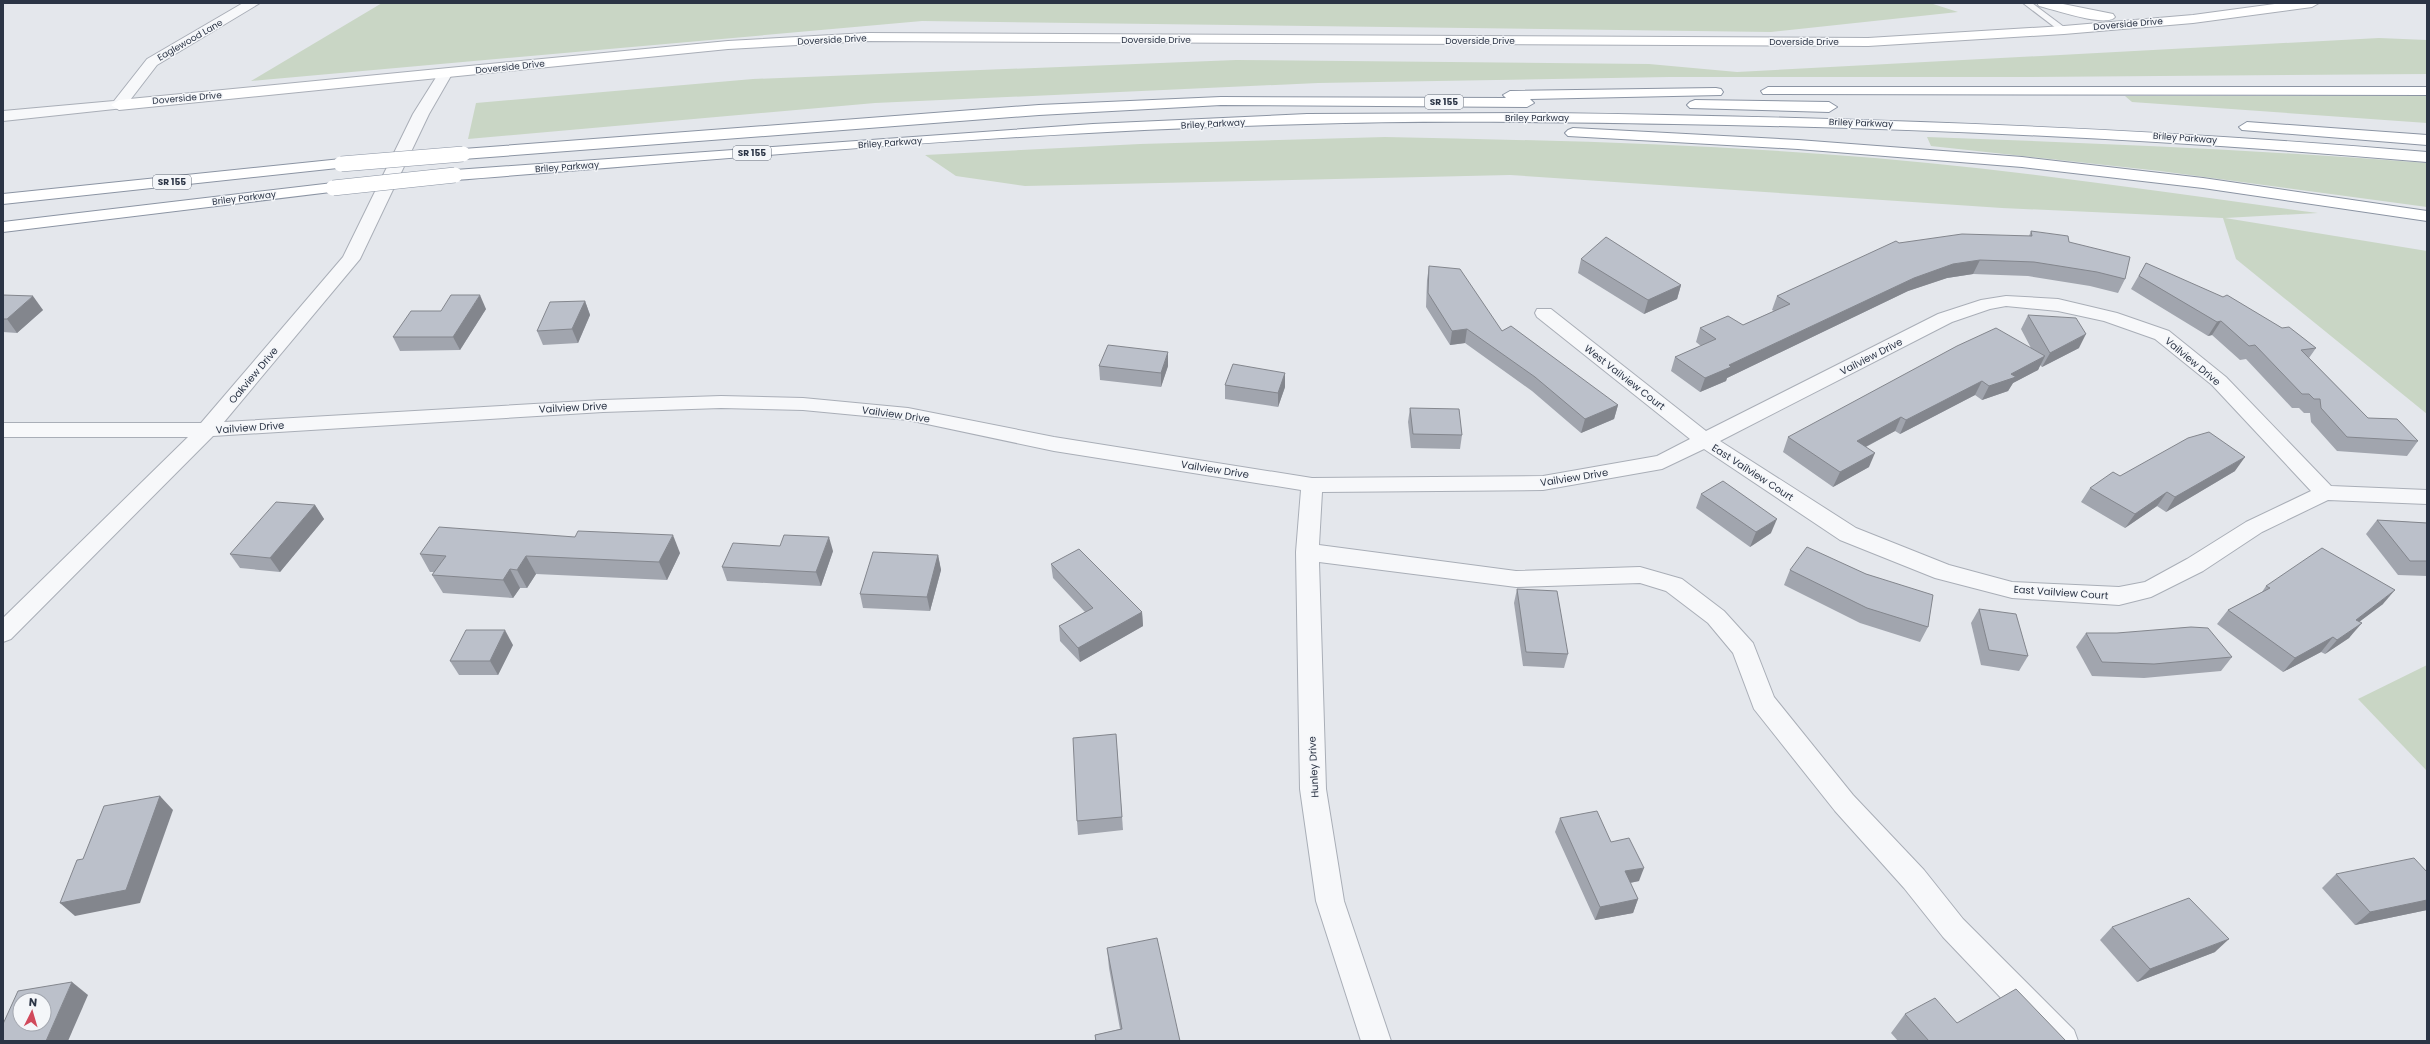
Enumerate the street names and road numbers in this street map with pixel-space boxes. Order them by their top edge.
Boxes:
street label: Doverside Drive [2093,15,2164,33]
street label: Eaglewood Lane [155,16,225,64]
street label: Doverside Drive [797,32,868,48]
street label: Doverside Drive [1121,34,1191,46]
street label: Doverside Drive [1445,35,1515,47]
street label: Doverside Drive [1769,36,1839,48]
street label: Doverside Drive [475,57,546,77]
street label: Doverside Drive [152,89,223,107]
road number: SR 155 [1425,95,1463,109]
street label: Briley Parkway [1505,112,1569,124]
street label: Briley Parkway [1181,116,1245,132]
street label: Briley Parkway [1829,116,1893,130]
street label: Briley Parkway [2153,130,2217,146]
street label: Briley Parkway [858,135,922,151]
road number: SR 155 [733,146,771,160]
street label: Briley Parkway [535,159,599,175]
road number: SR 155 [153,175,191,189]
street label: Briley Parkway [211,188,277,208]
street label: Vailview Drive [1837,334,1905,379]
street label: Vailview Drive [2162,334,2224,389]
street label: West Vailview Court [1581,341,1669,414]
street label: Oakview Drive [225,344,282,407]
street label: Vailview Drive [538,398,608,417]
street label: Vailview Drive [861,402,931,427]
street label: Vailview Drive [215,418,285,437]
street label: East Vailview Court [1709,440,1797,505]
street label: Vailview Drive [1180,457,1250,482]
street label: Vailview Drive [1539,465,1609,490]
street label: East Vailview Court [2013,582,2109,603]
street label: Hunley Drive [1304,736,1323,798]

